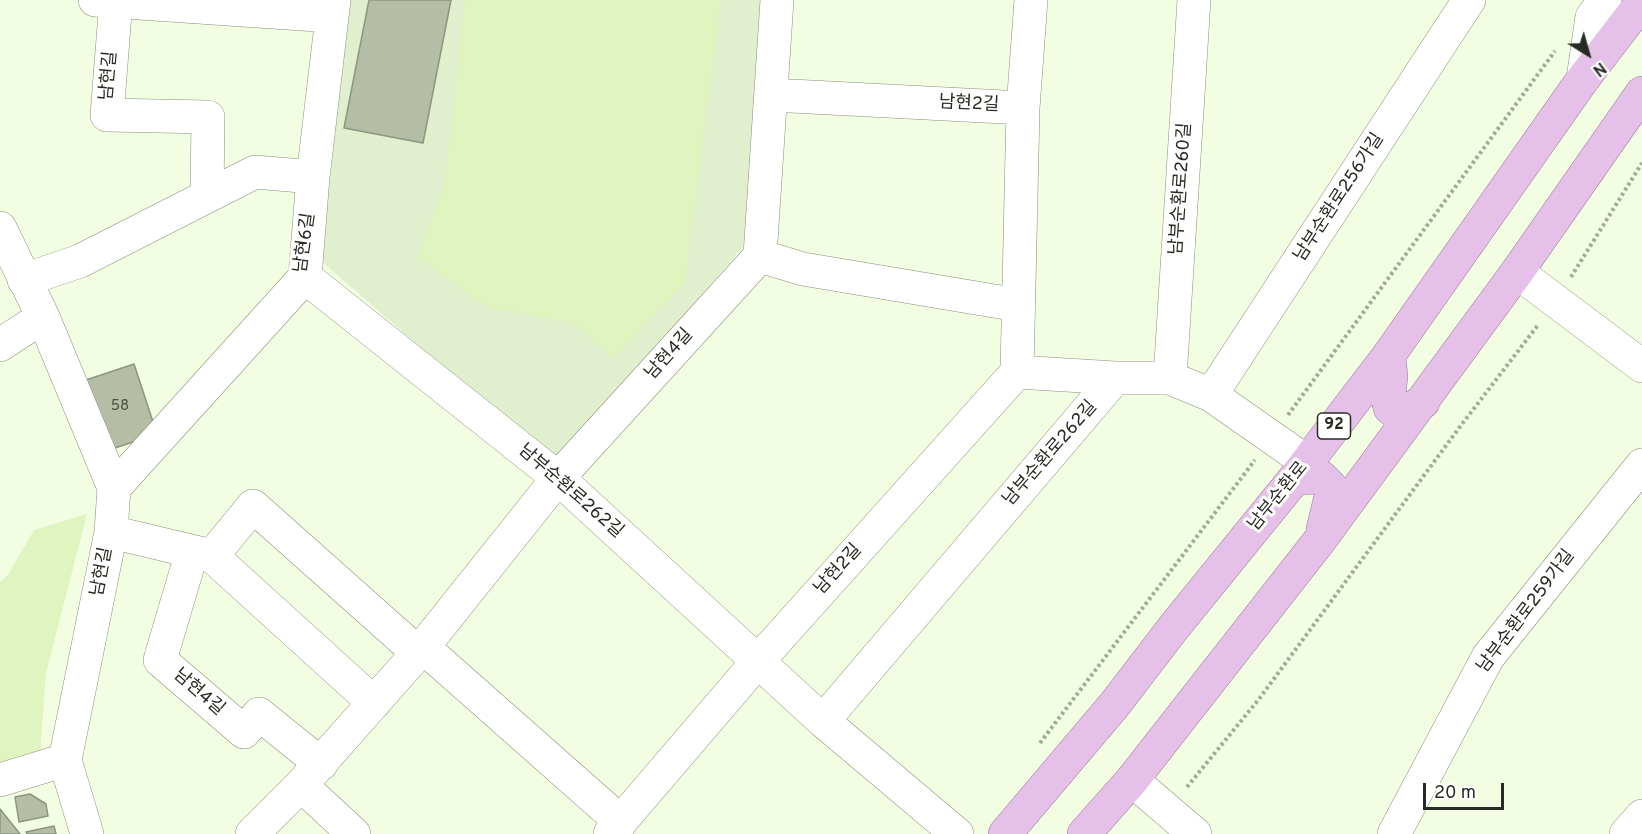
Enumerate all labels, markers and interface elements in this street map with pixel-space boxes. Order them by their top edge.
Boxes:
north arrow [1558,24,1618,84]
street label: 남현길 [97,50,123,102]
text: N [1588,57,1609,80]
street label: 남현2길 [938,93,1000,117]
street label: 남부순환로260길 [1167,122,1197,256]
street label: 남부순환로256가길 [1290,130,1390,266]
street label: 남현6길 [291,212,321,274]
street label: 남현4길 [642,325,698,385]
street label: 남부순환로262길 [1000,397,1102,511]
house number: 58 [111,398,129,416]
road number: 92 [1318,413,1350,439]
street label: 남부순환로262길 [513,441,627,543]
street label: 남부순환로 [1245,458,1313,536]
street label: 남현2길 [811,540,867,600]
street label: 남현길 [88,546,118,598]
street label: 남부순환로259가길 [1474,546,1580,678]
street label: 남현4길 [168,665,228,721]
scale bar [1426,771,1507,809]
text: 20 m [1434,782,1476,805]

